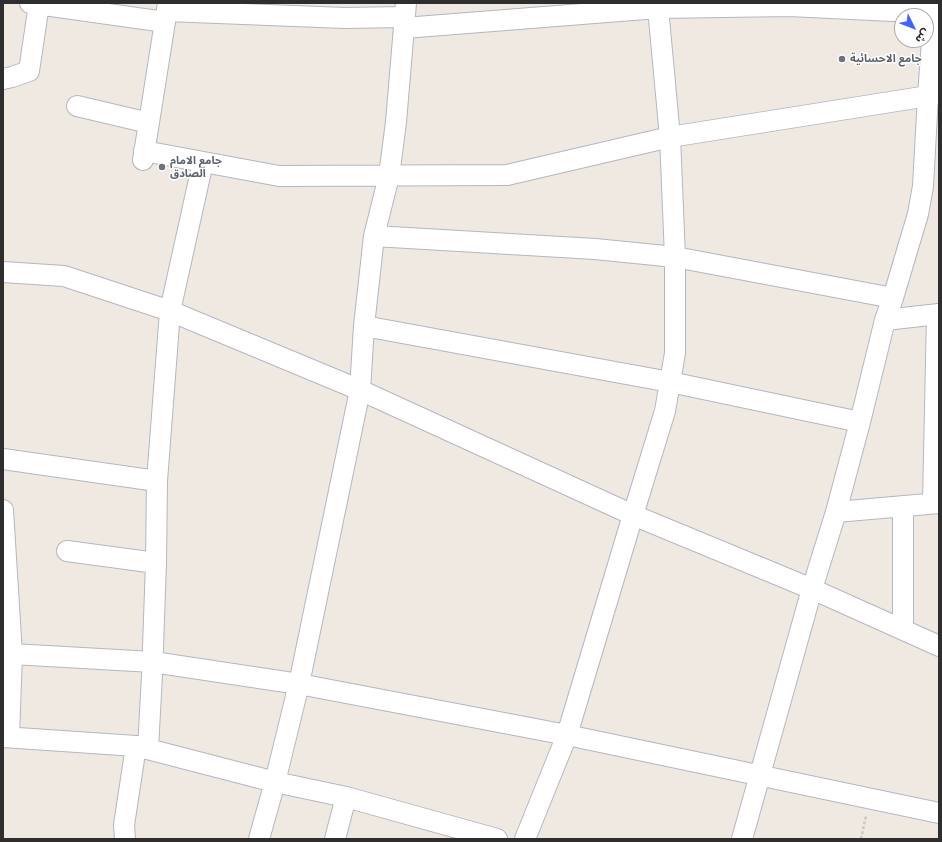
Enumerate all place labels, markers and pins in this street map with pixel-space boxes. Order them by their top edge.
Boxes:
place label: جامع الاحسائية [850,52,922,66]
marker: جامع الاحسائية [837,54,847,64]
place label: جامع الامام الصادق [170,154,222,180]
marker: جامع الامام الصادق [157,162,167,172]

